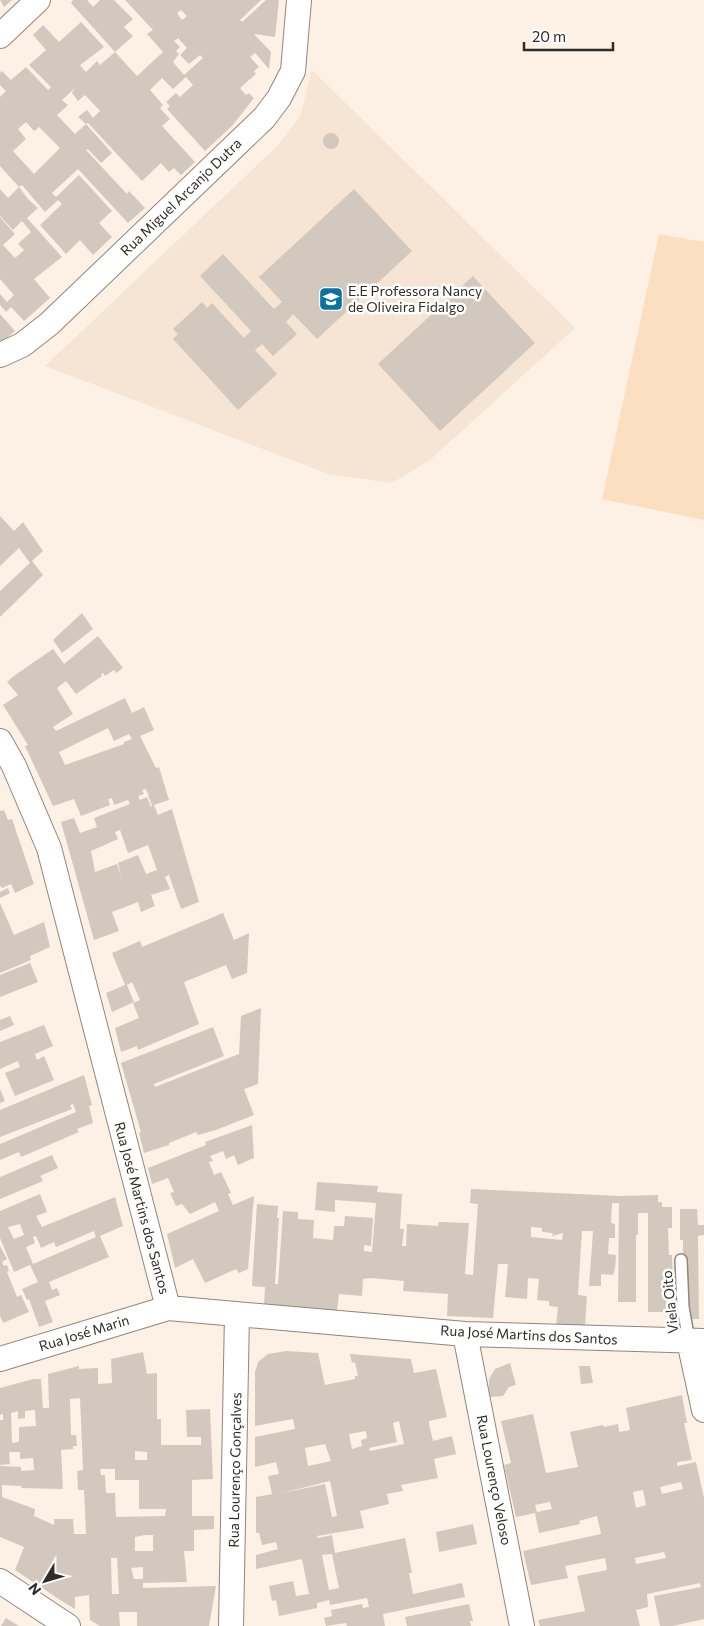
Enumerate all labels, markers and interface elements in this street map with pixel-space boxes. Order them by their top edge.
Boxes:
scale bar [524,20,613,52]
text: 20 m [532,27,566,45]
street label: Rua Miguel Arcanjo Dutra [117,134,245,259]
place label: E.E Professora Nancy de Oliveira Fidalgo [348,282,482,315]
school or university icon: E.E Professora Nancy de Oliveira Fidalgo [318,286,344,312]
street label: Rua José Martins dos Santos [111,1120,174,1296]
street label: Viela Oito [658,1270,681,1334]
street label: Rua José Marin [37,1311,131,1354]
street label: Rua José Martins dos Santos [440,1321,618,1348]
street label: Rua Lourenço Gonçalves [225,1392,244,1548]
street label: Rua Lourenço Veloso [473,1413,515,1547]
north arrow [20,1556,70,1606]
text: N [24,1580,44,1599]

